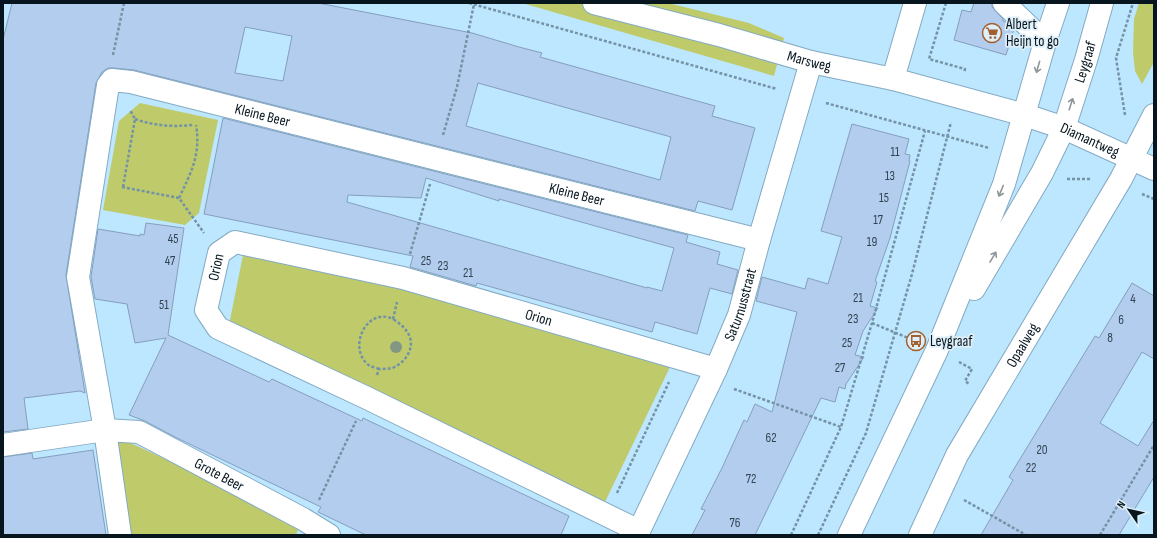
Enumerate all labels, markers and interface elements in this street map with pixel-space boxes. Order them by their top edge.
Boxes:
place label: Albert Heijn to go [1005,15,1059,51]
supermarket icon: Albert Heijn to go [981,22,1003,44]
street label: Leygraaf [1070,38,1101,85]
street label: Marsweg [785,47,833,76]
one-way arrow [1034,60,1041,73]
one-way arrow [1068,98,1075,111]
street label: Kleine Beer [233,100,293,132]
street label: Diamantweg [1057,119,1122,162]
house number: 11 [890,144,900,160]
house number: 13 [885,168,895,184]
street label: Kleine Beer [547,179,607,211]
one-way arrow [997,185,1004,197]
house number: 15 [879,190,889,206]
house number: 17 [873,212,884,228]
house number: 45 [168,231,178,247]
house number: 19 [867,234,877,250]
street label: Orion [204,252,229,283]
one-way arrow [989,252,997,263]
house number: 47 [165,253,176,269]
house number: 25 [421,253,431,269]
house number: 23 [438,258,448,274]
house number: 21 [463,265,473,281]
street label: Saturnusstraat [720,266,761,344]
house number: 21 [853,290,863,306]
house number: 4 [1130,291,1136,307]
house number: 51 [159,297,169,313]
street label: Orion [523,305,554,331]
house number: 23 [848,311,858,327]
house number: 6 [1118,312,1124,328]
street label: Opaalweg [1002,320,1043,371]
bus stop icon: Leygraaf [905,330,927,352]
house number: 8 [1107,330,1113,346]
place label: Leygraaf [930,332,973,351]
house number: 25 [842,335,852,351]
house number: 27 [835,360,846,376]
house number: 62 [765,430,777,446]
house number: 20 [1036,442,1048,458]
street label: Grote Beer [191,454,248,496]
house number: 22 [1026,460,1036,476]
house number: 72 [746,471,756,487]
north arrow [1109,490,1149,530]
text: N [1114,499,1128,511]
house number: 76 [730,515,741,531]

